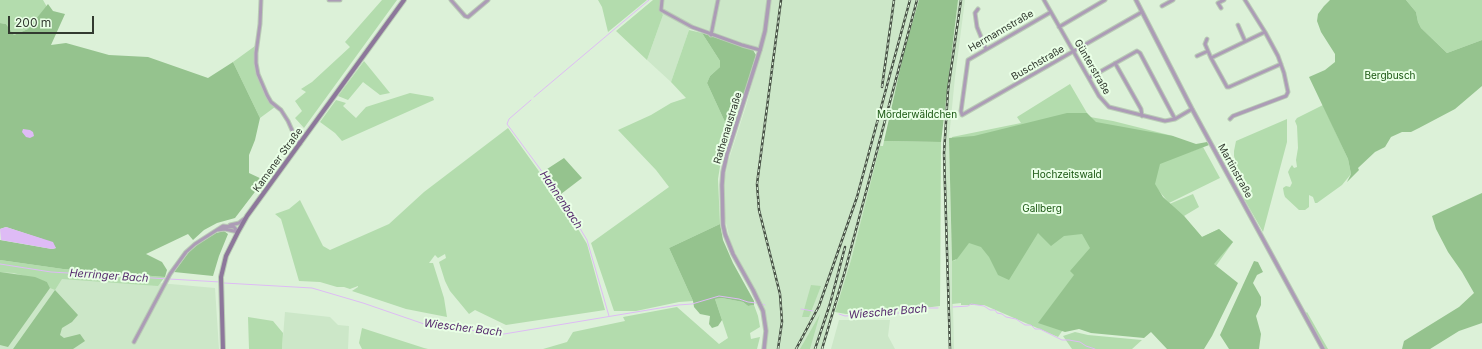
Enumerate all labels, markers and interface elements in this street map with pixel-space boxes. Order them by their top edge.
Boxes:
street label: Hermannstraße [966,7,1036,55]
scale bar [10,8,96,34]
text: 200 m [15,15,51,30]
street label: Günterstraße [1071,37,1113,97]
street label: Buschstraße [1009,43,1067,83]
park label: Bergbusch [1364,70,1416,82]
street label: Rathenaustraße [711,91,745,165]
park label: Mörderwäldchen [877,109,957,121]
street label: Kamener Straße [251,126,305,194]
street label: Martinstraße [1215,142,1255,200]
water label: Hahnenbach [537,169,585,231]
park label: Hochzeitswald [1032,169,1102,181]
park label: Gallberg [1022,203,1062,215]
water label: Herringer Bach [69,267,149,285]
water label: Wiescher Bach [848,302,928,322]
water label: Wiescher Bach [423,317,503,339]

